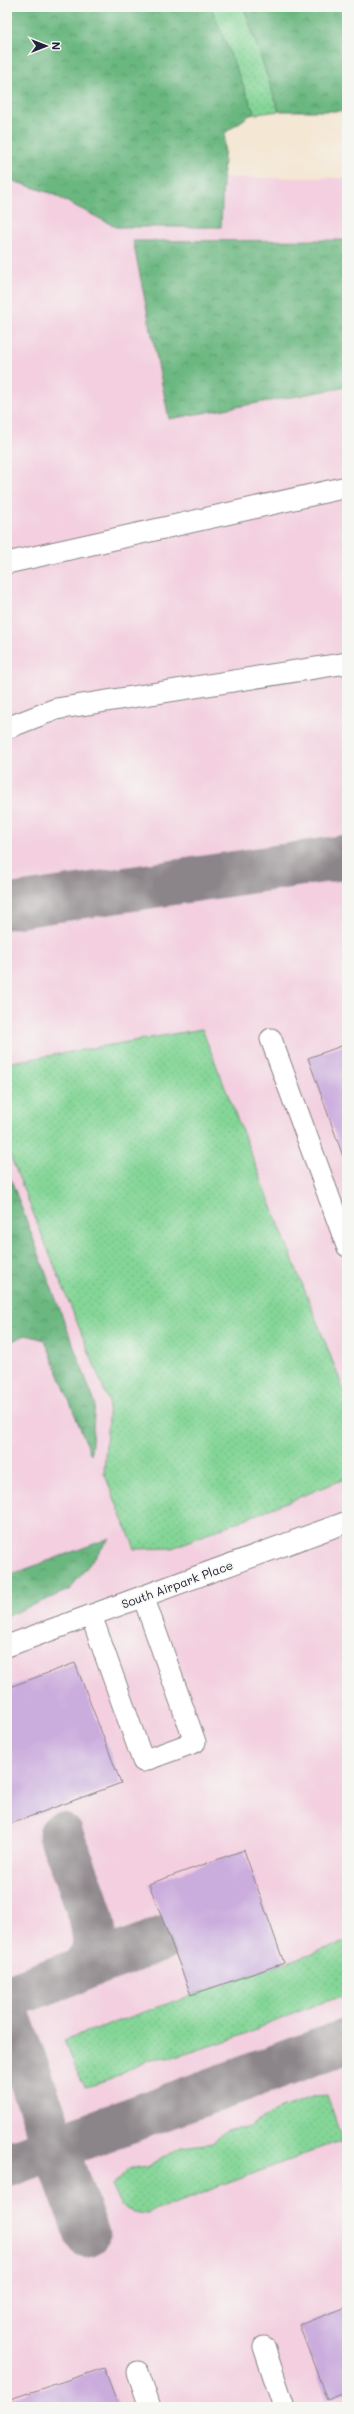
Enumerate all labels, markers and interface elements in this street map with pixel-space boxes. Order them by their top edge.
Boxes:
north arrow [26,26,66,66]
text: N [49,42,64,50]
street label: South Airpark Place [119,1556,235,1612]

